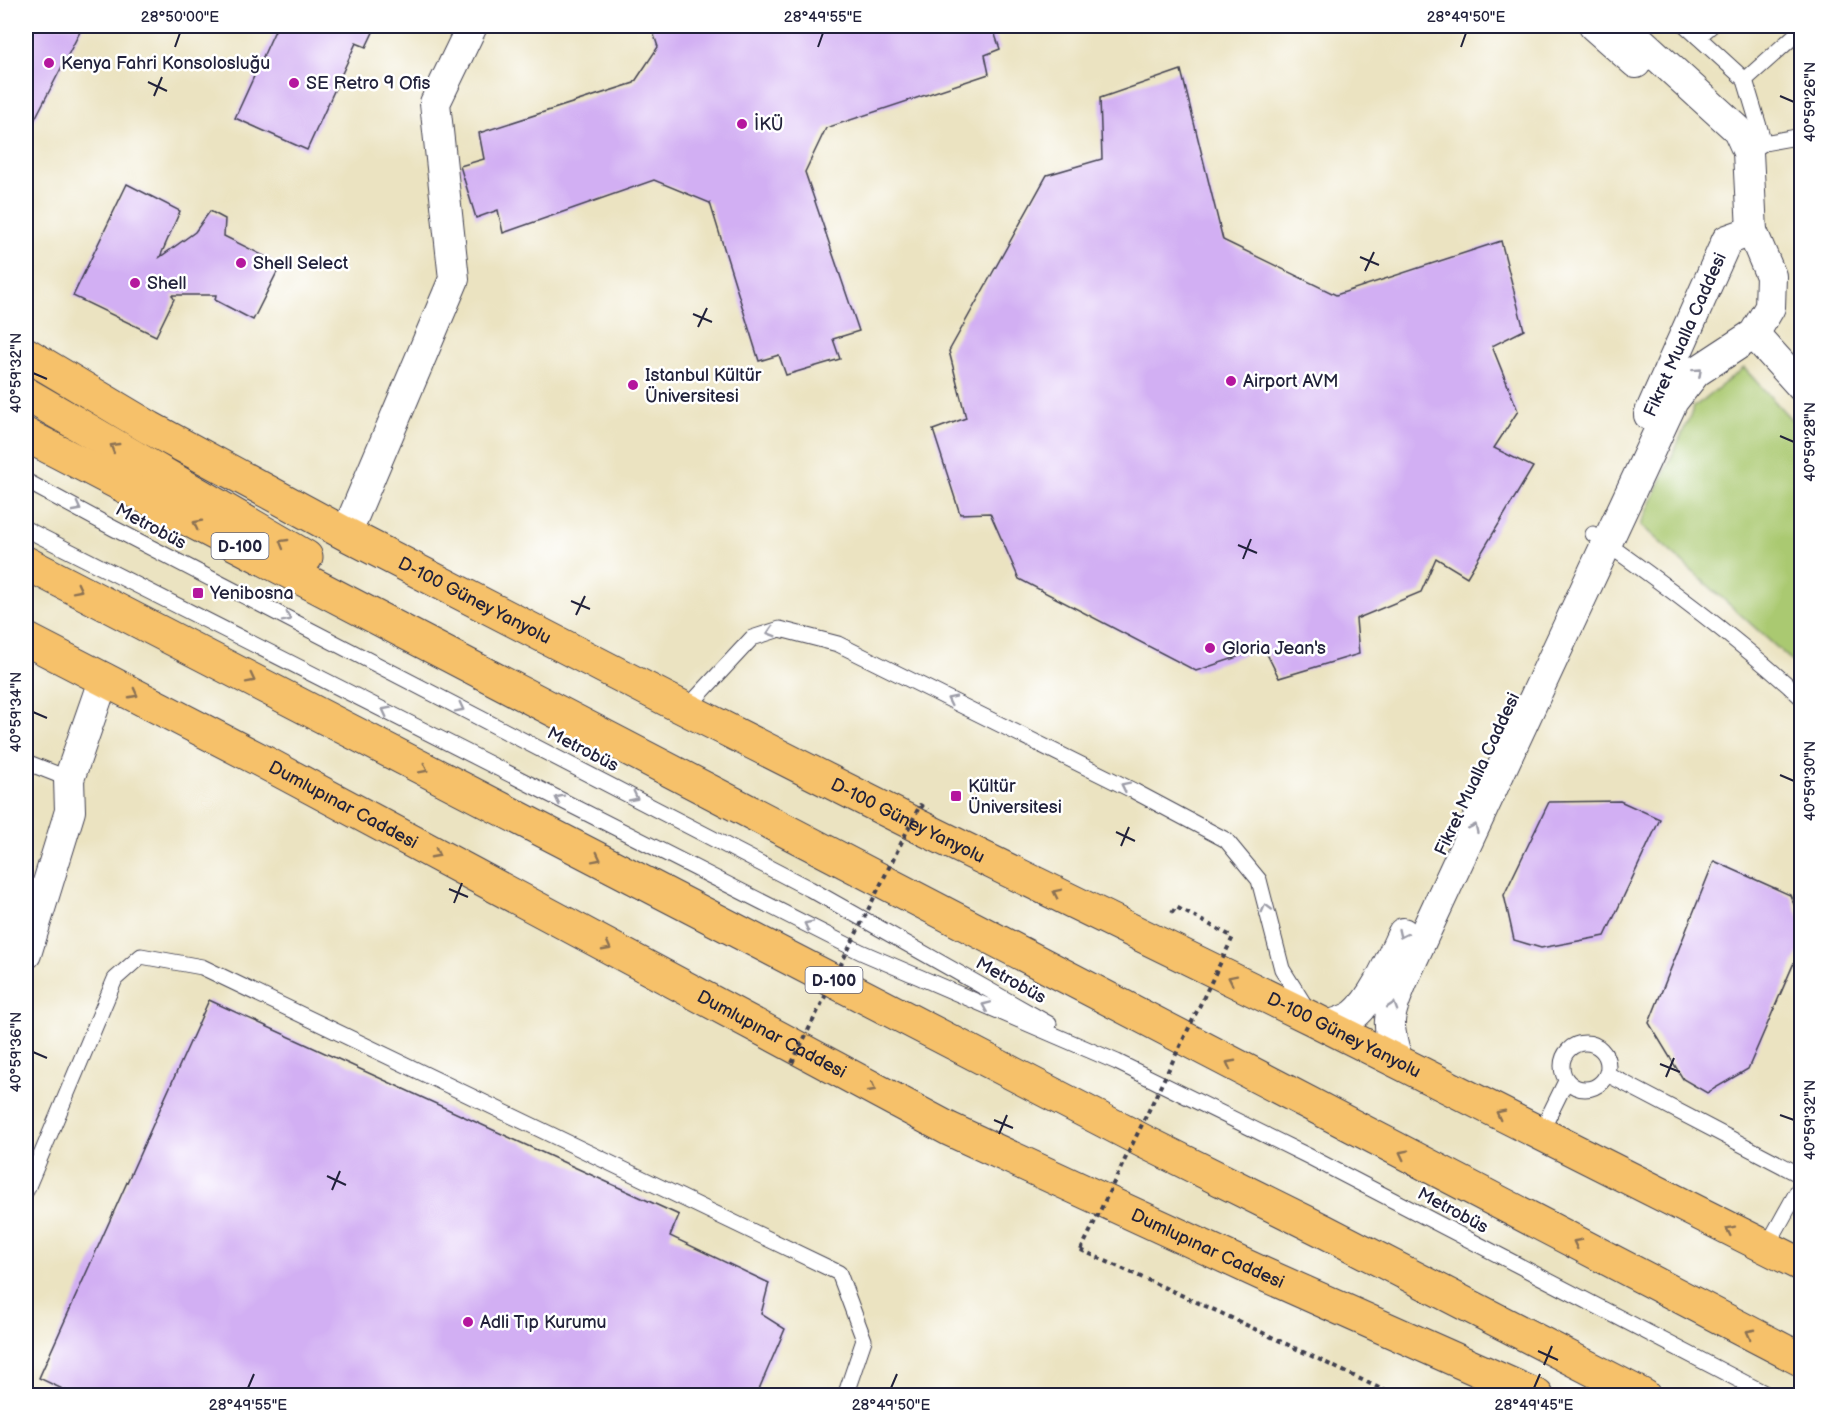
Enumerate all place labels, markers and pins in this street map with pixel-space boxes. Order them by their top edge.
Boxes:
place label: Kenya Fahri Konsolosluğu [61,53,270,74]
marker: Kenya Fahri Konsolosluğu [42,56,56,70]
place label: SE Retro 9 Ofis [306,73,431,94]
marker: SE Retro 9 Ofis [287,76,301,90]
place label: İKÜ [754,113,783,135]
marker: İKÜ [735,117,749,131]
place label: Shell Select [253,253,349,274]
marker: Shell Select [234,256,248,270]
place label: Shell [147,273,187,294]
marker: Shell [128,276,142,290]
place label: Istanbul Kültür Üniversitesi [645,365,762,407]
place label: Airport AVM [1243,371,1339,392]
marker: Airport AVM [1224,374,1238,388]
marker: Istanbul Kültür Üniversitesi [626,378,640,392]
place label: Yenibosna [209,583,294,604]
marker: Yenibosna [191,586,205,600]
place label: Gloria Jean's [1222,638,1326,659]
marker: Gloria Jean's [1203,641,1217,655]
place label: Kültür Üniversitesi [968,776,1062,818]
marker: Kültür Üniversitesi [949,789,963,803]
place label: Adli Tıp Kurumu [480,1312,607,1333]
marker: Adli Tıp Kurumu [461,1315,475,1329]

